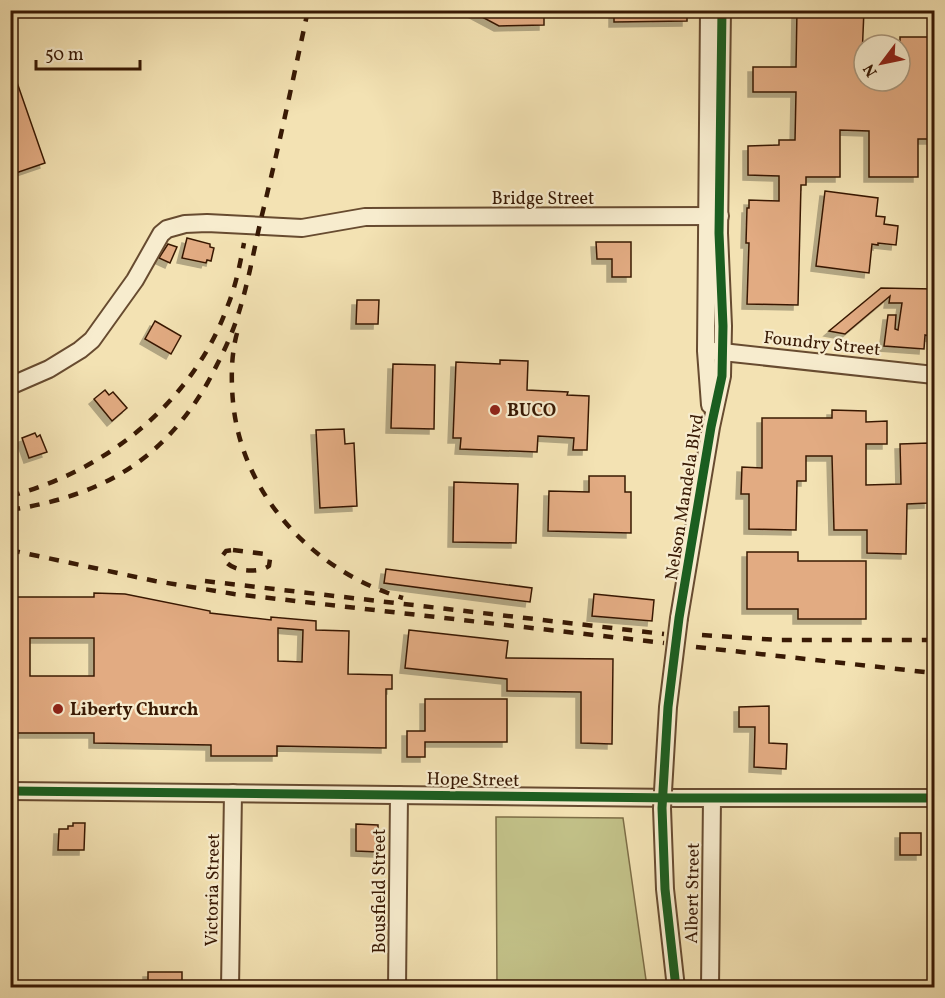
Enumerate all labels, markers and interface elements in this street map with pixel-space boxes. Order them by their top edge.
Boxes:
scale bar [36,33,140,71]
north arrow [852,33,912,93]
text: 50 m [45,43,84,68]
text: N [858,59,883,81]
street label: Bridge Street [492,187,594,212]
street label: Foundry Street [762,326,882,363]
place label: BUCO [507,399,556,424]
marker: BUCO [488,403,502,417]
street label: Nelson Mandela Blvd [660,412,711,582]
place label: Liberty Church [70,698,199,723]
marker: Liberty Church [51,702,65,716]
street label: Hope Street [426,767,520,794]
street label: Bousfield Street [368,829,393,953]
street label: Victoria Street [200,833,227,947]
street label: Albert Street [680,842,707,944]

